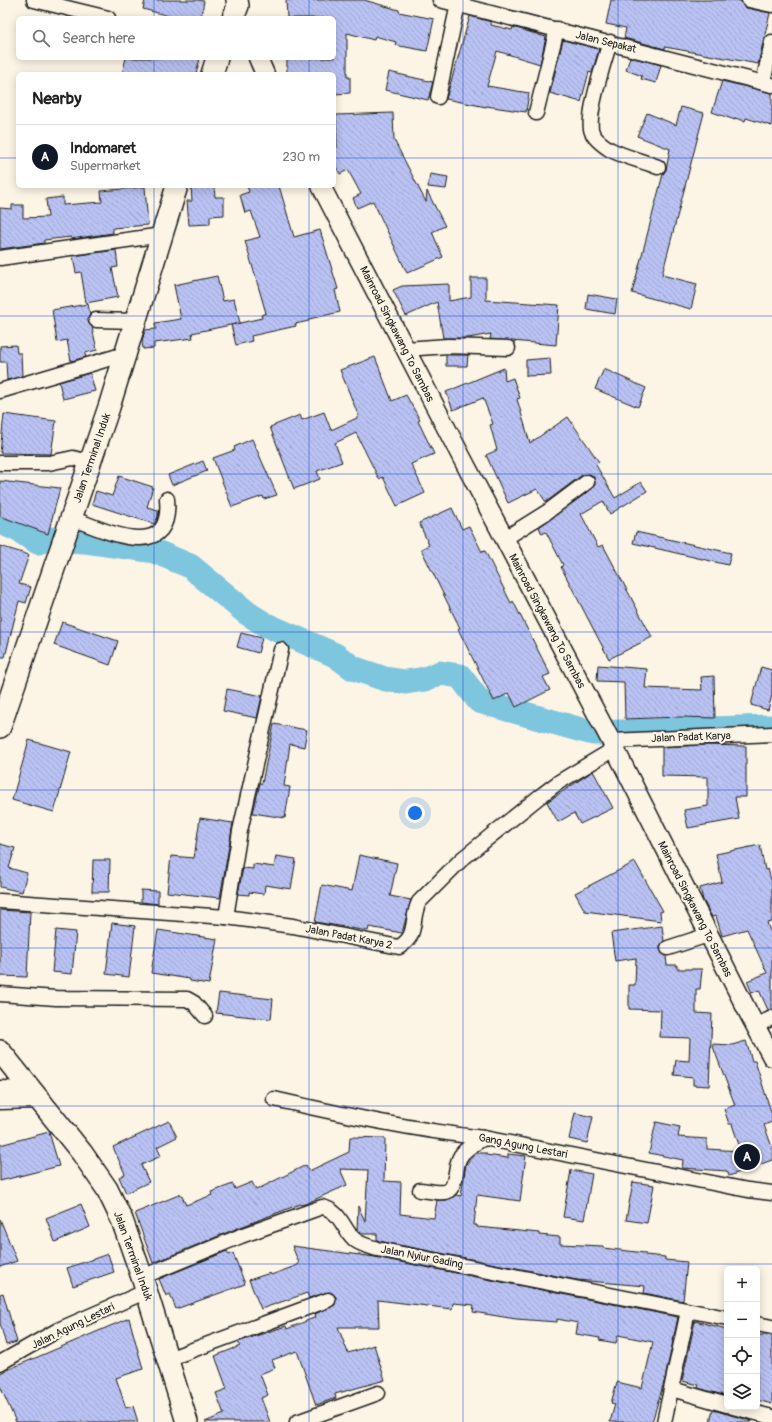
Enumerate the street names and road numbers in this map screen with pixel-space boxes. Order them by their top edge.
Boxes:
street label: Jalan Sepakat [574,28,638,56]
street label: Mainroad Singkawang To Sambas [357,264,437,404]
street label: Jalan Terminal Induk [71,411,114,505]
street label: Mainroad Singkawang To Sambas [506,552,588,690]
street label: Jalan Padat Karya [651,729,731,745]
street label: Mainroad Singkawang To Sambas [655,839,735,979]
street label: Jalan Padat Karya 2 [304,922,394,952]
street label: Gang Agung Lestari [477,1131,569,1161]
street label: Jalan Terminal Induk [111,1210,155,1303]
street label: Jalan Nyiur Gading [380,1243,465,1271]
street label: Jalan Agung Lestari [29,1300,117,1352]

